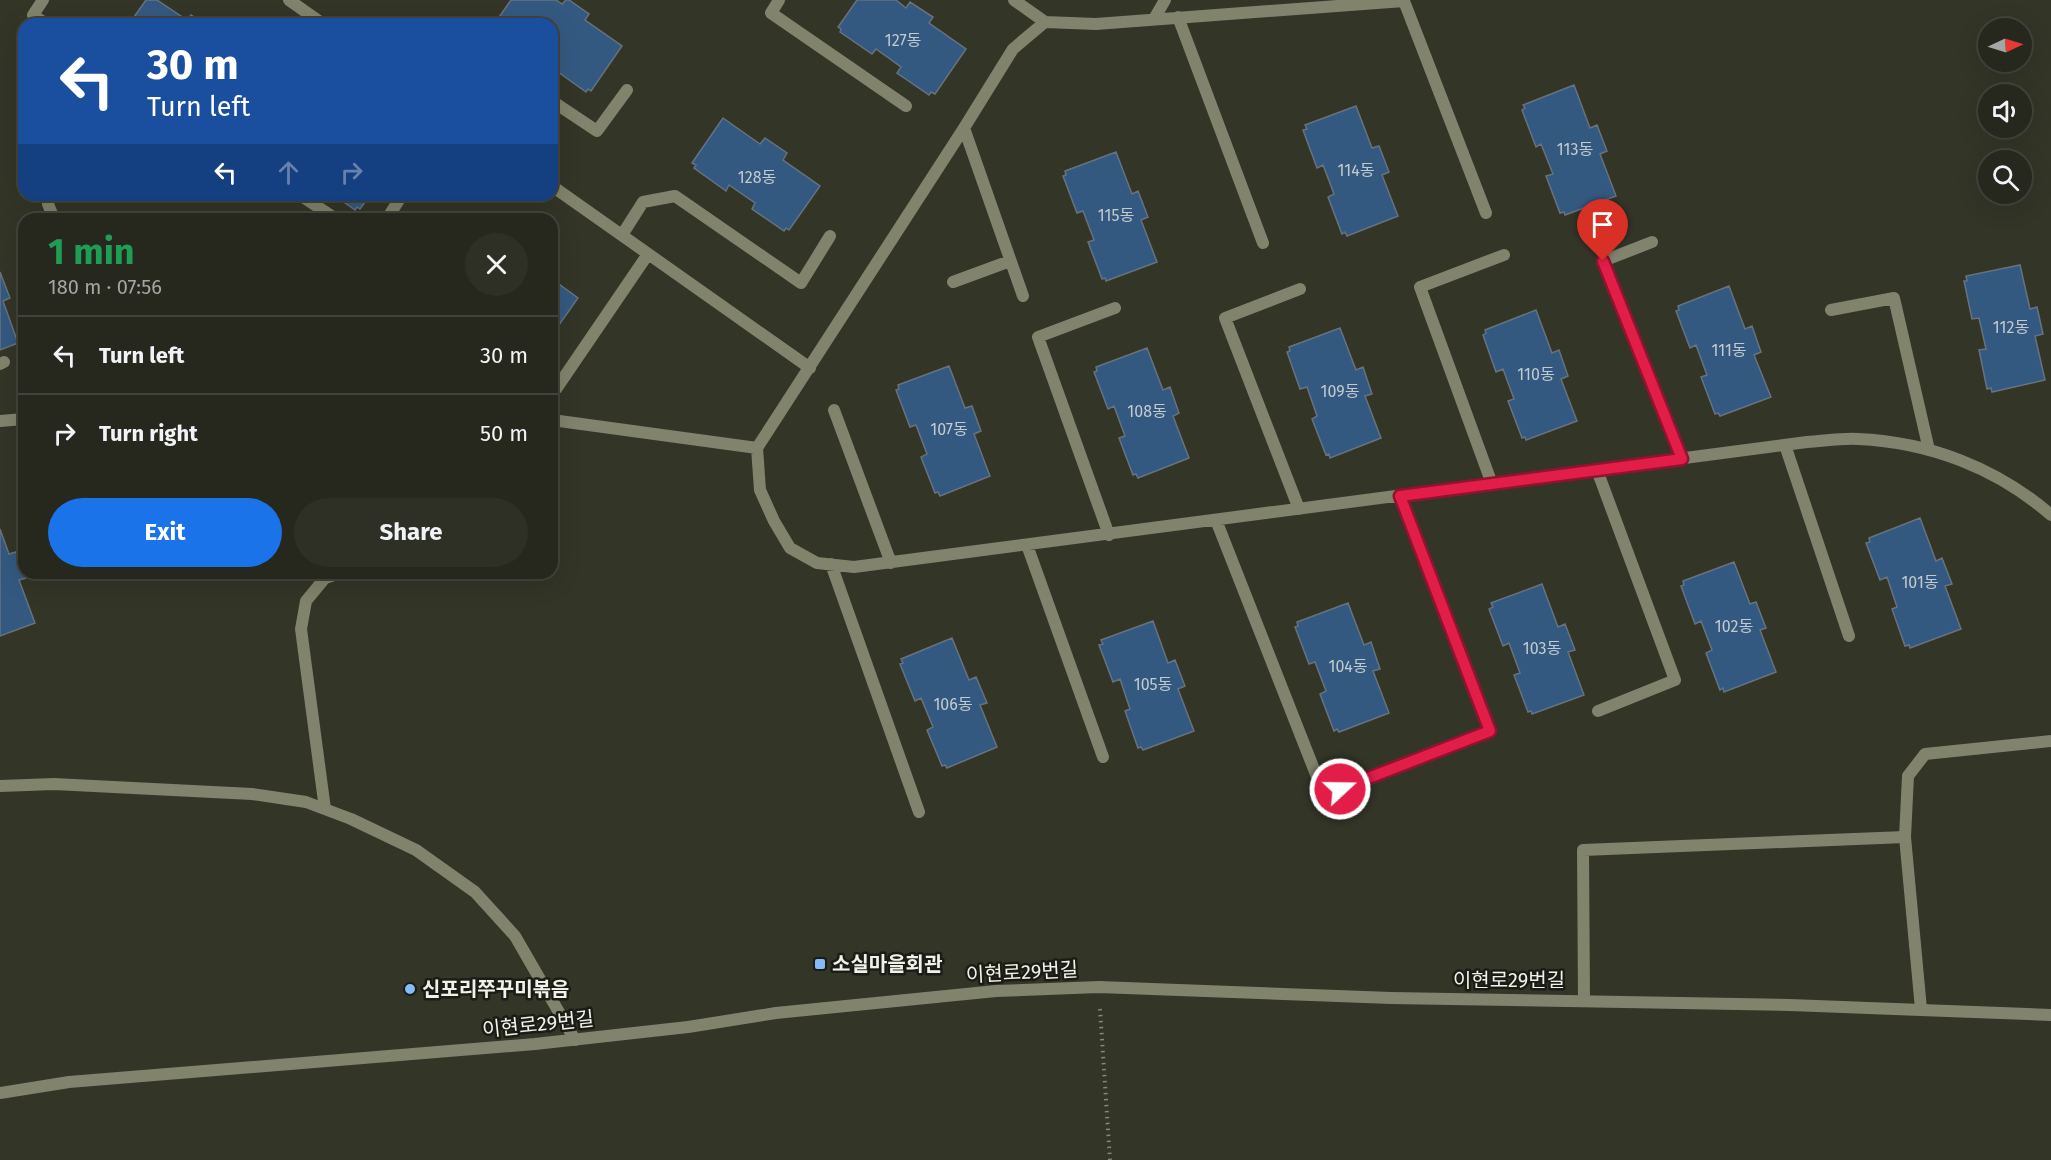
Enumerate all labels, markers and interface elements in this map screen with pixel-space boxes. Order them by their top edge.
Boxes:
north arrow [1978,18,2032,72]
map controls [1978,18,2032,204]
house number: 127동 [885,31,922,50]
text: 30 m [147,40,239,90]
icon: left [48,42,126,120]
button: sound [1978,84,2032,138]
text: Turn left [147,91,250,123]
house number: 113동 [1557,140,1593,159]
button: search [1978,150,2032,204]
icon: left [209,156,242,189]
icon: ahead [272,156,305,189]
icon: right [335,156,368,189]
house number: 114동 [1338,161,1375,180]
house number: 128동 [738,168,776,187]
pin [1577,199,1628,261]
house number: 115동 [1098,206,1134,225]
icon: arrive [1586,208,1619,241]
text: 1 min [48,230,135,274]
button: close [465,233,528,296]
text: 180 m · 07:56 [48,275,162,299]
house number: 112동 [1993,318,2029,337]
icon: left [48,339,81,372]
house number: 111동 [1711,341,1747,360]
text: Turn left [99,342,184,369]
text: 30 m [480,342,528,369]
house number: 110동 [1517,365,1555,384]
house number: 109동 [1321,382,1360,401]
house number: 108동 [1127,402,1167,421]
icon: right [48,417,81,450]
text: Turn right [99,420,198,447]
text: 50 m [480,420,528,447]
house number: 107동 [930,420,968,439]
button: Exit [48,498,282,567]
button: Share [294,498,528,567]
house number: 101동 [1901,573,1939,592]
house number: 102동 [1715,617,1753,636]
house number: 103동 [1523,639,1561,658]
house number: 104동 [1328,657,1368,676]
house number: 105동 [1134,675,1173,694]
house number: 106동 [933,695,973,714]
position arrow [1308,757,1372,821]
place label: 소실마을회관 [832,952,943,976]
marker: 소실마을회관 [813,957,827,971]
street label: 이현로29번길 [965,957,1079,987]
street label: 이현로29번길 [1453,968,1565,992]
place label: 신포리쭈꾸미볶음 [422,977,569,1001]
marker: 신포리쭈꾸미볶음 [403,982,417,996]
street label: 이현로29번길 [481,1006,595,1042]

